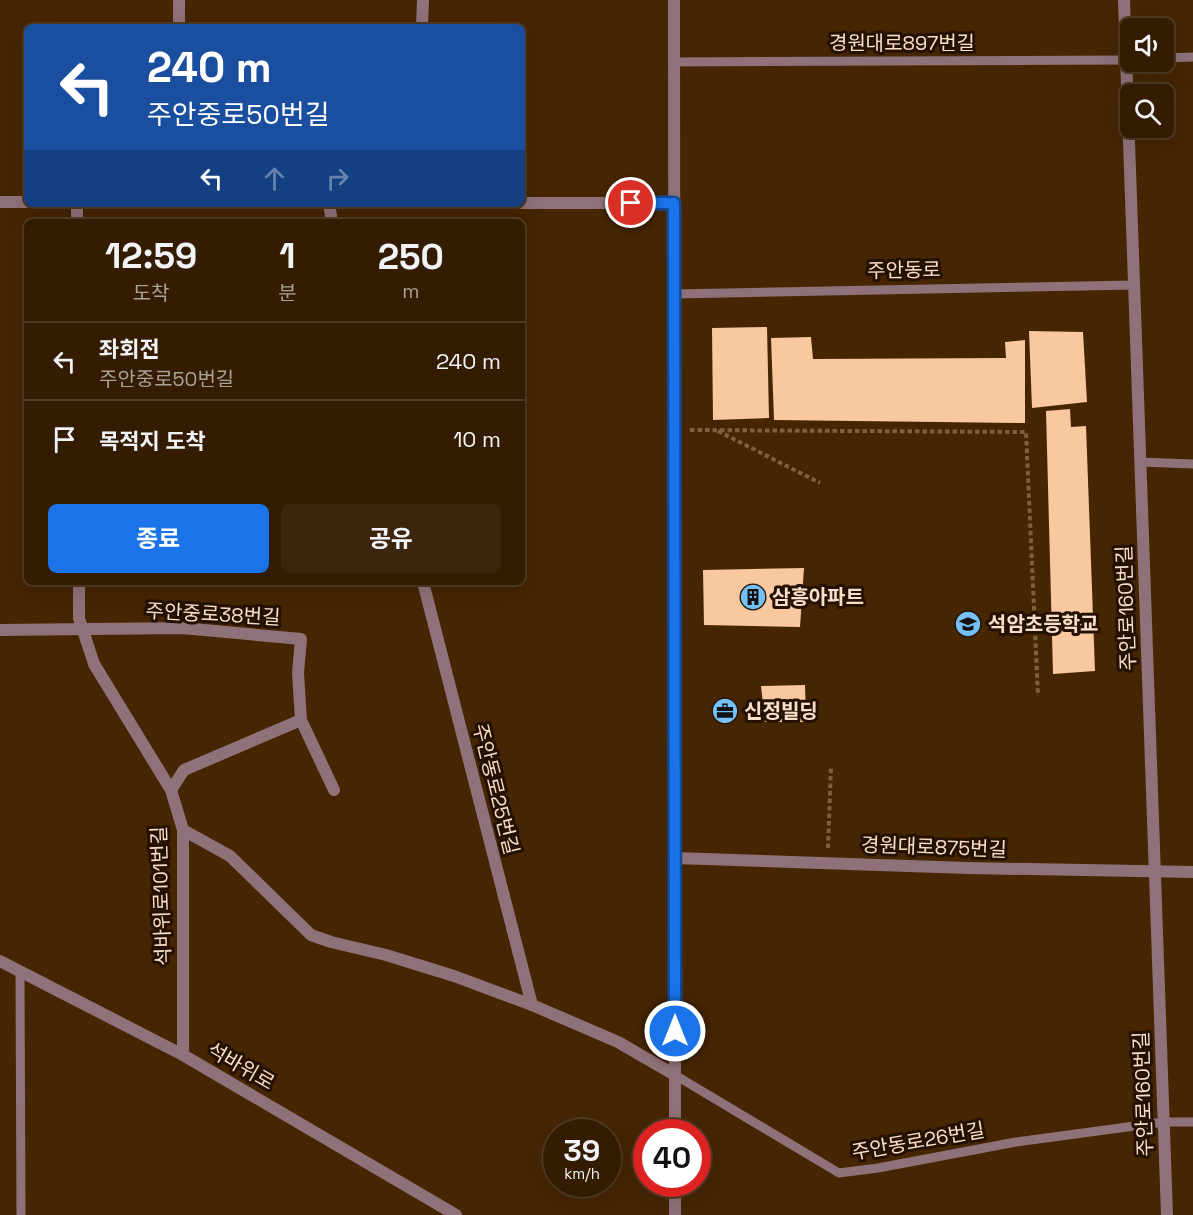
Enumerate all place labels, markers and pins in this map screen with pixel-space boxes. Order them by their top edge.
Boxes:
pin [605,177,656,228]
building icon: 삼흥아파트 [738,582,768,612]
place label: 삼흥아파트 [772,584,864,610]
school or university icon: 석암초등학교 [953,609,983,639]
place label: 석암초등학교 [988,611,1098,637]
office icon: 신정빌딩 [710,696,740,726]
place label: 신정빌딩 [744,698,818,724]

